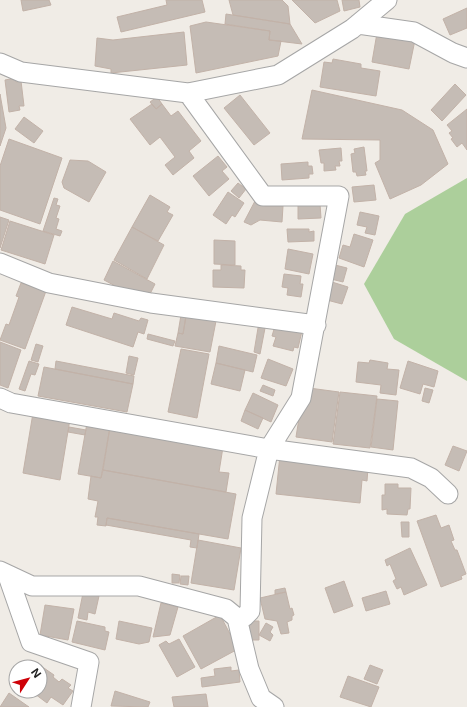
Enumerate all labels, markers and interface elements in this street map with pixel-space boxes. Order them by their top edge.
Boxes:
north arrow [8,659,48,699]
text: N [28,666,44,681]

